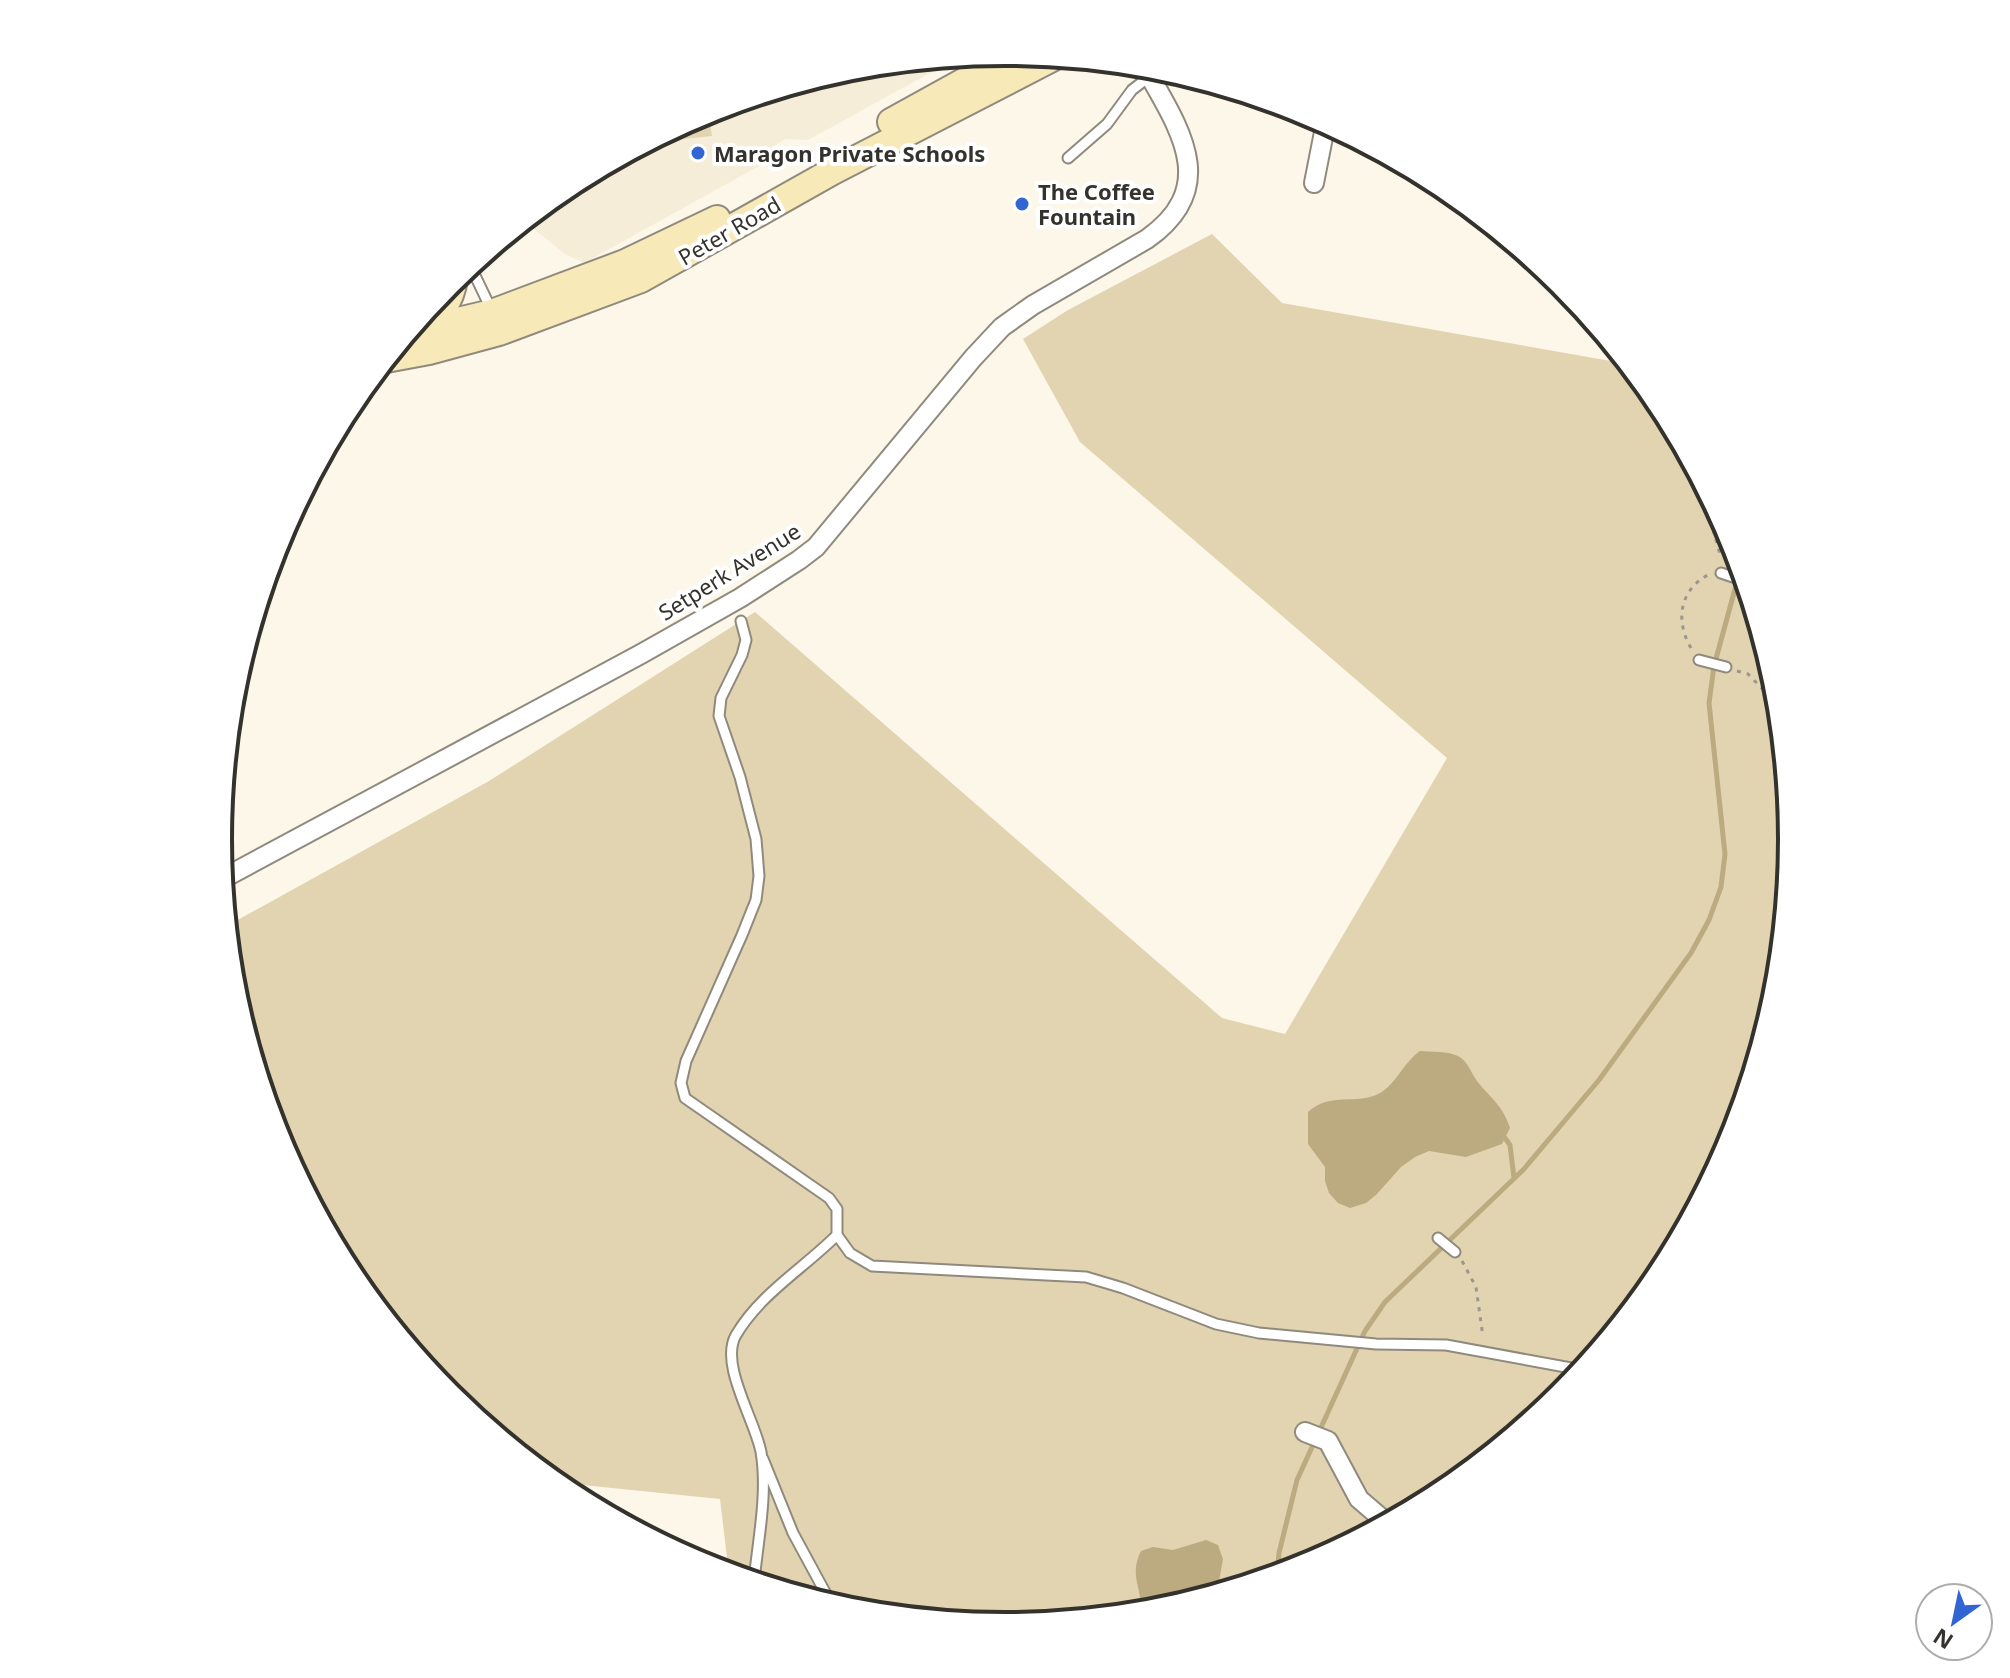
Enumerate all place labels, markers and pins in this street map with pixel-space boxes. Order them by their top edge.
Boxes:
place label: Maragon Private Schools [714,138,985,168]
marker: Maragon Private Schools [689,144,707,162]
place label: The Coffee Fountain [1038,176,1155,231]
marker: The Coffee Fountain [1013,195,1031,213]

